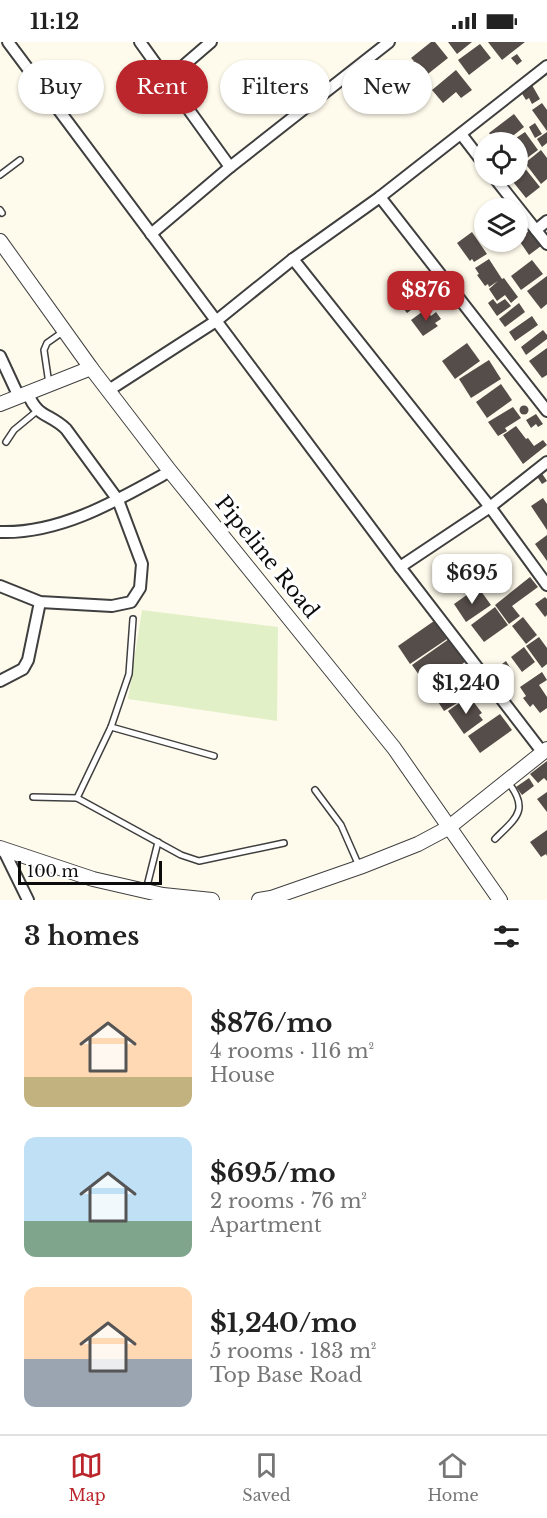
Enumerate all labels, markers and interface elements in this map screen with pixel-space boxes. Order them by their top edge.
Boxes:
text: 11:12 [30,8,79,35]
chip: Buy [18,60,104,114]
chip: Rent [116,60,208,114]
chip: Filters [220,60,330,114]
chip: New [342,60,432,114]
map controls [474,132,528,252]
button: locate [474,132,528,186]
button: layers [474,198,528,252]
pin: $876 [390,271,462,322]
text: $876 [401,278,451,302]
street label: Pipeline Road [210,490,324,624]
pin: $695 [436,554,508,605]
text: $695 [446,561,498,585]
pin: $1,240 [417,664,515,715]
text: $1,240 [432,671,500,695]
scale bar [18,858,162,886]
text: 100 m [27,861,79,881]
text: 3 homes [24,920,139,952]
icon: filters [490,920,523,953]
text: $876/mo [210,1007,333,1039]
icon: home [72,1011,144,1083]
text: 4 rooms · 116 m² [210,1039,374,1063]
text: House [210,1063,275,1087]
text: $695/mo [210,1157,336,1189]
icon: home [72,1161,144,1233]
text: 2 rooms · 76 m² [210,1189,367,1213]
text: Apartment [210,1213,321,1237]
text: $1,240/mo [210,1307,357,1339]
icon: home [72,1311,144,1383]
text: 5 rooms · 183 m² [210,1339,377,1363]
text: Top Base Road [210,1363,362,1387]
tab: Map [68,1449,106,1505]
tab: Saved [242,1449,291,1505]
tab: Home [427,1449,479,1505]

